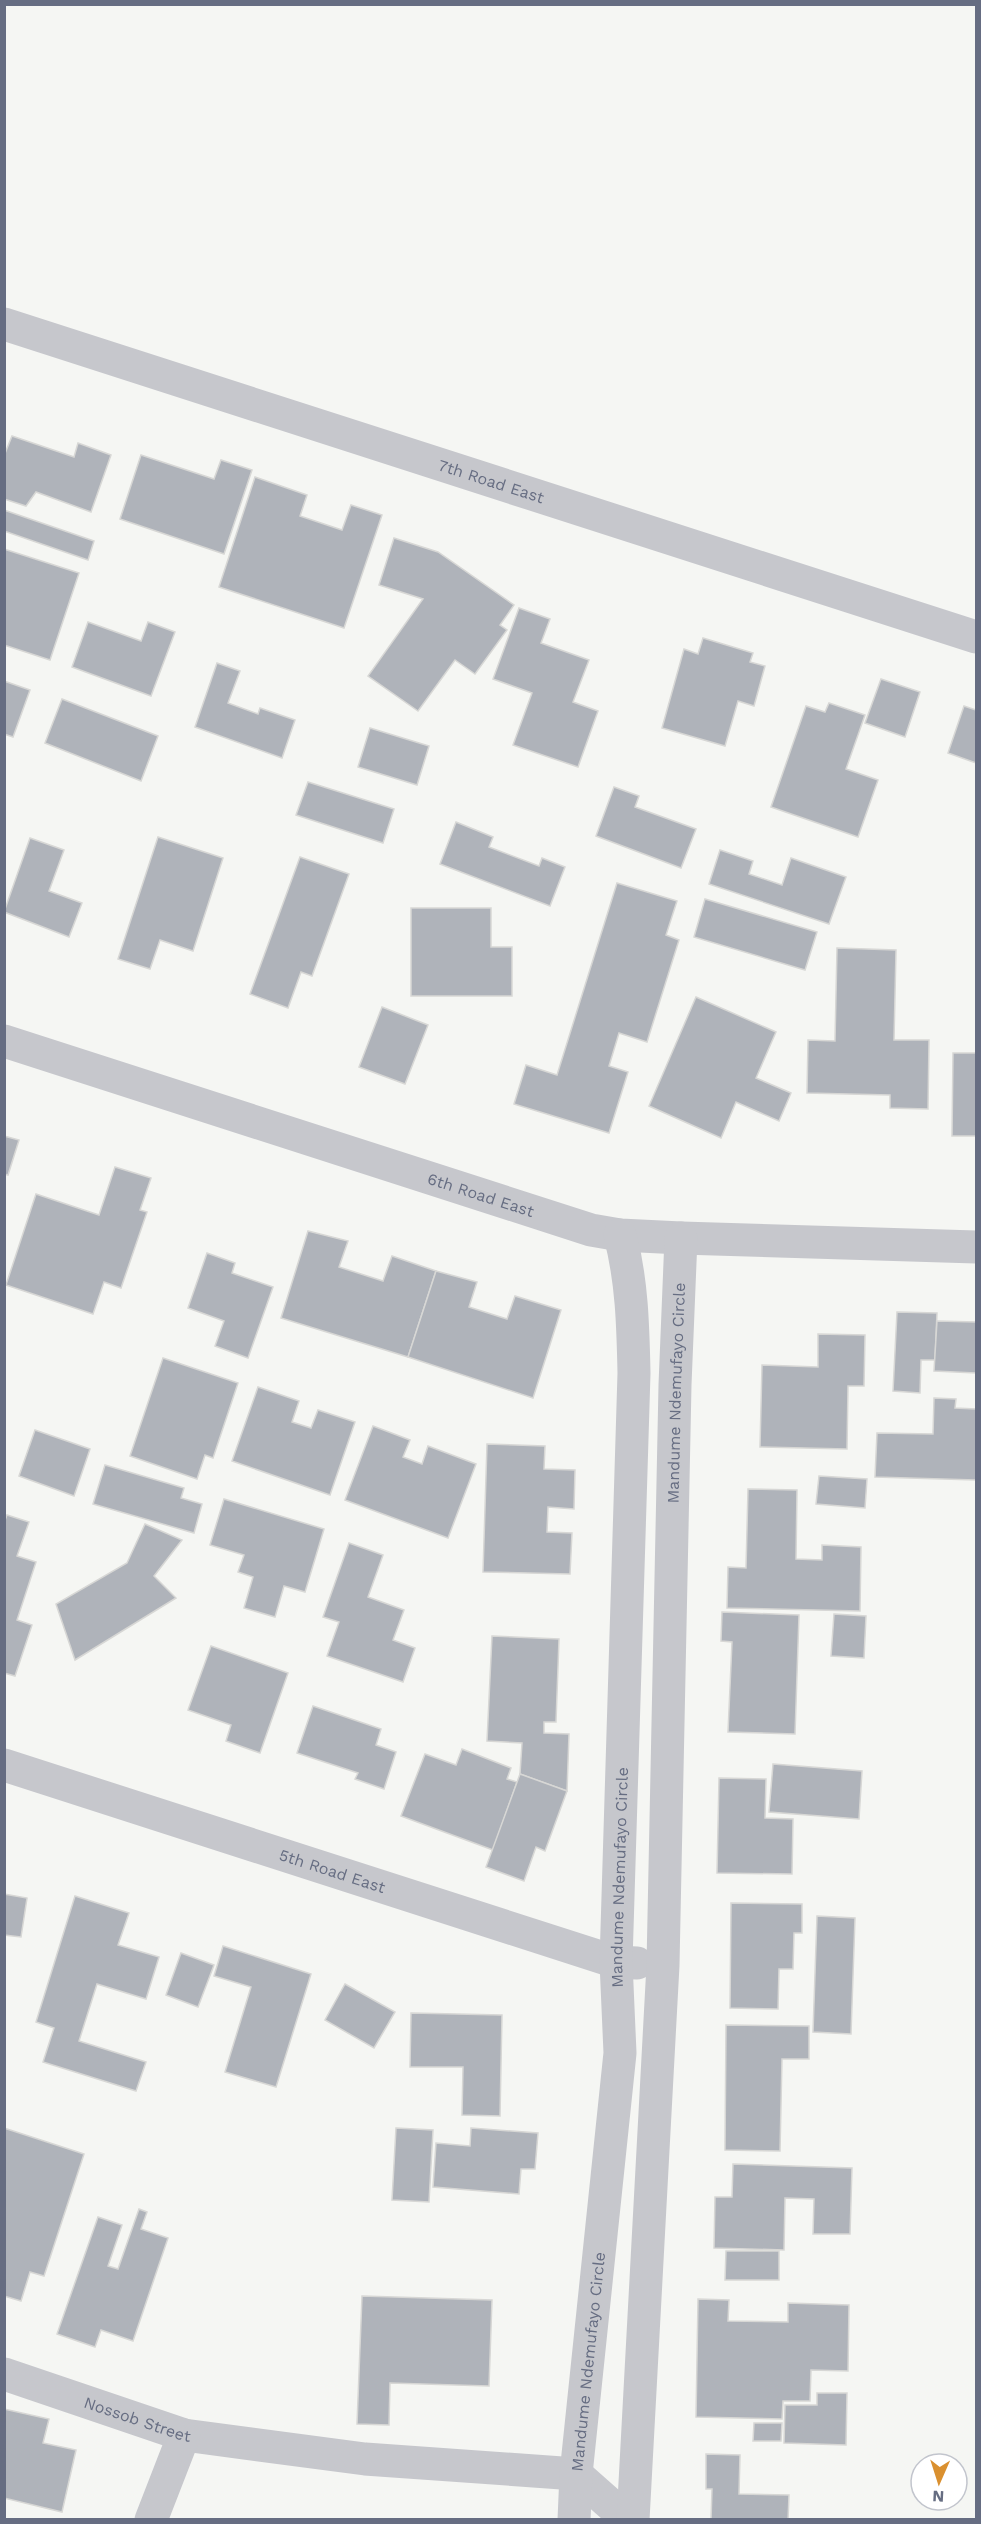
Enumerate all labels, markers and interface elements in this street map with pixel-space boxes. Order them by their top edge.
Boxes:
street label: 7th Road East [436,455,547,507]
street label: 6th Road East [425,1169,537,1221]
street label: Mandume Ndemufayo Circle [663,1282,689,1504]
street label: Mandume Ndemufayo Circle [606,1767,631,1988]
street label: 5th Road East [277,1845,388,1897]
street label: Mandume Ndemufayo Circle [567,2251,609,2472]
street label: Nossob Street [82,2392,192,2445]
north arrow [909,2452,969,2512]
text: N [932,2487,945,2506]

